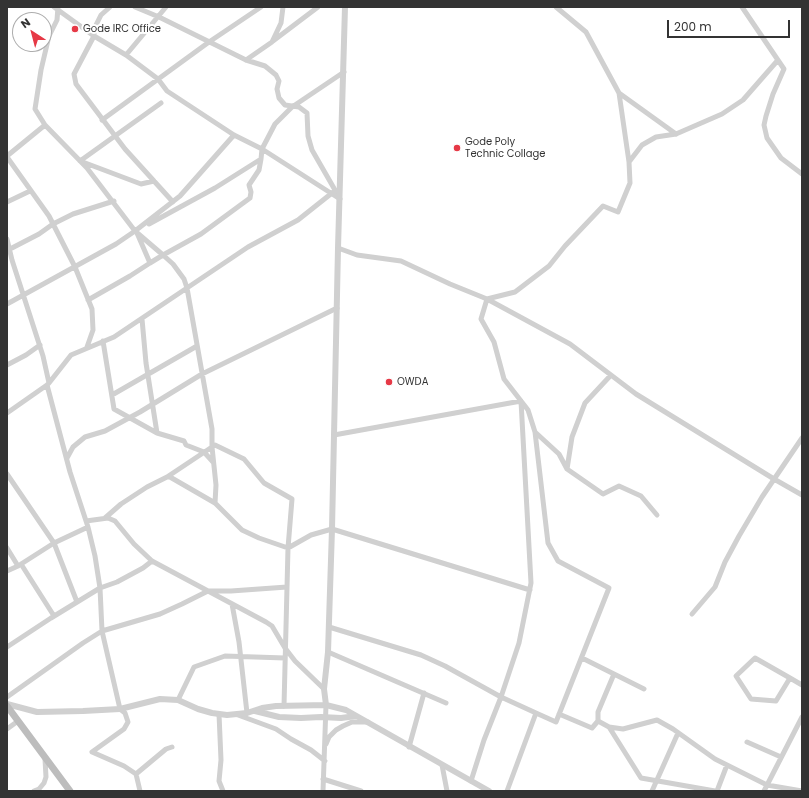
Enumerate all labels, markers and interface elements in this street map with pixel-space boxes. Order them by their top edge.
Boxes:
north arrow [12,12,52,52]
scale bar [669,12,792,38]
text: N [17,14,34,32]
text: 200 m [674,18,712,35]
place label: Gode IRC Office [83,23,161,35]
marker: Gode IRC Office [70,24,80,34]
place label: Gode Poly Technic Collage [465,136,545,160]
marker: Gode Poly Technic Collage [452,143,462,153]
place label: OWDA [397,376,428,388]
marker: OWDA [384,377,394,387]

